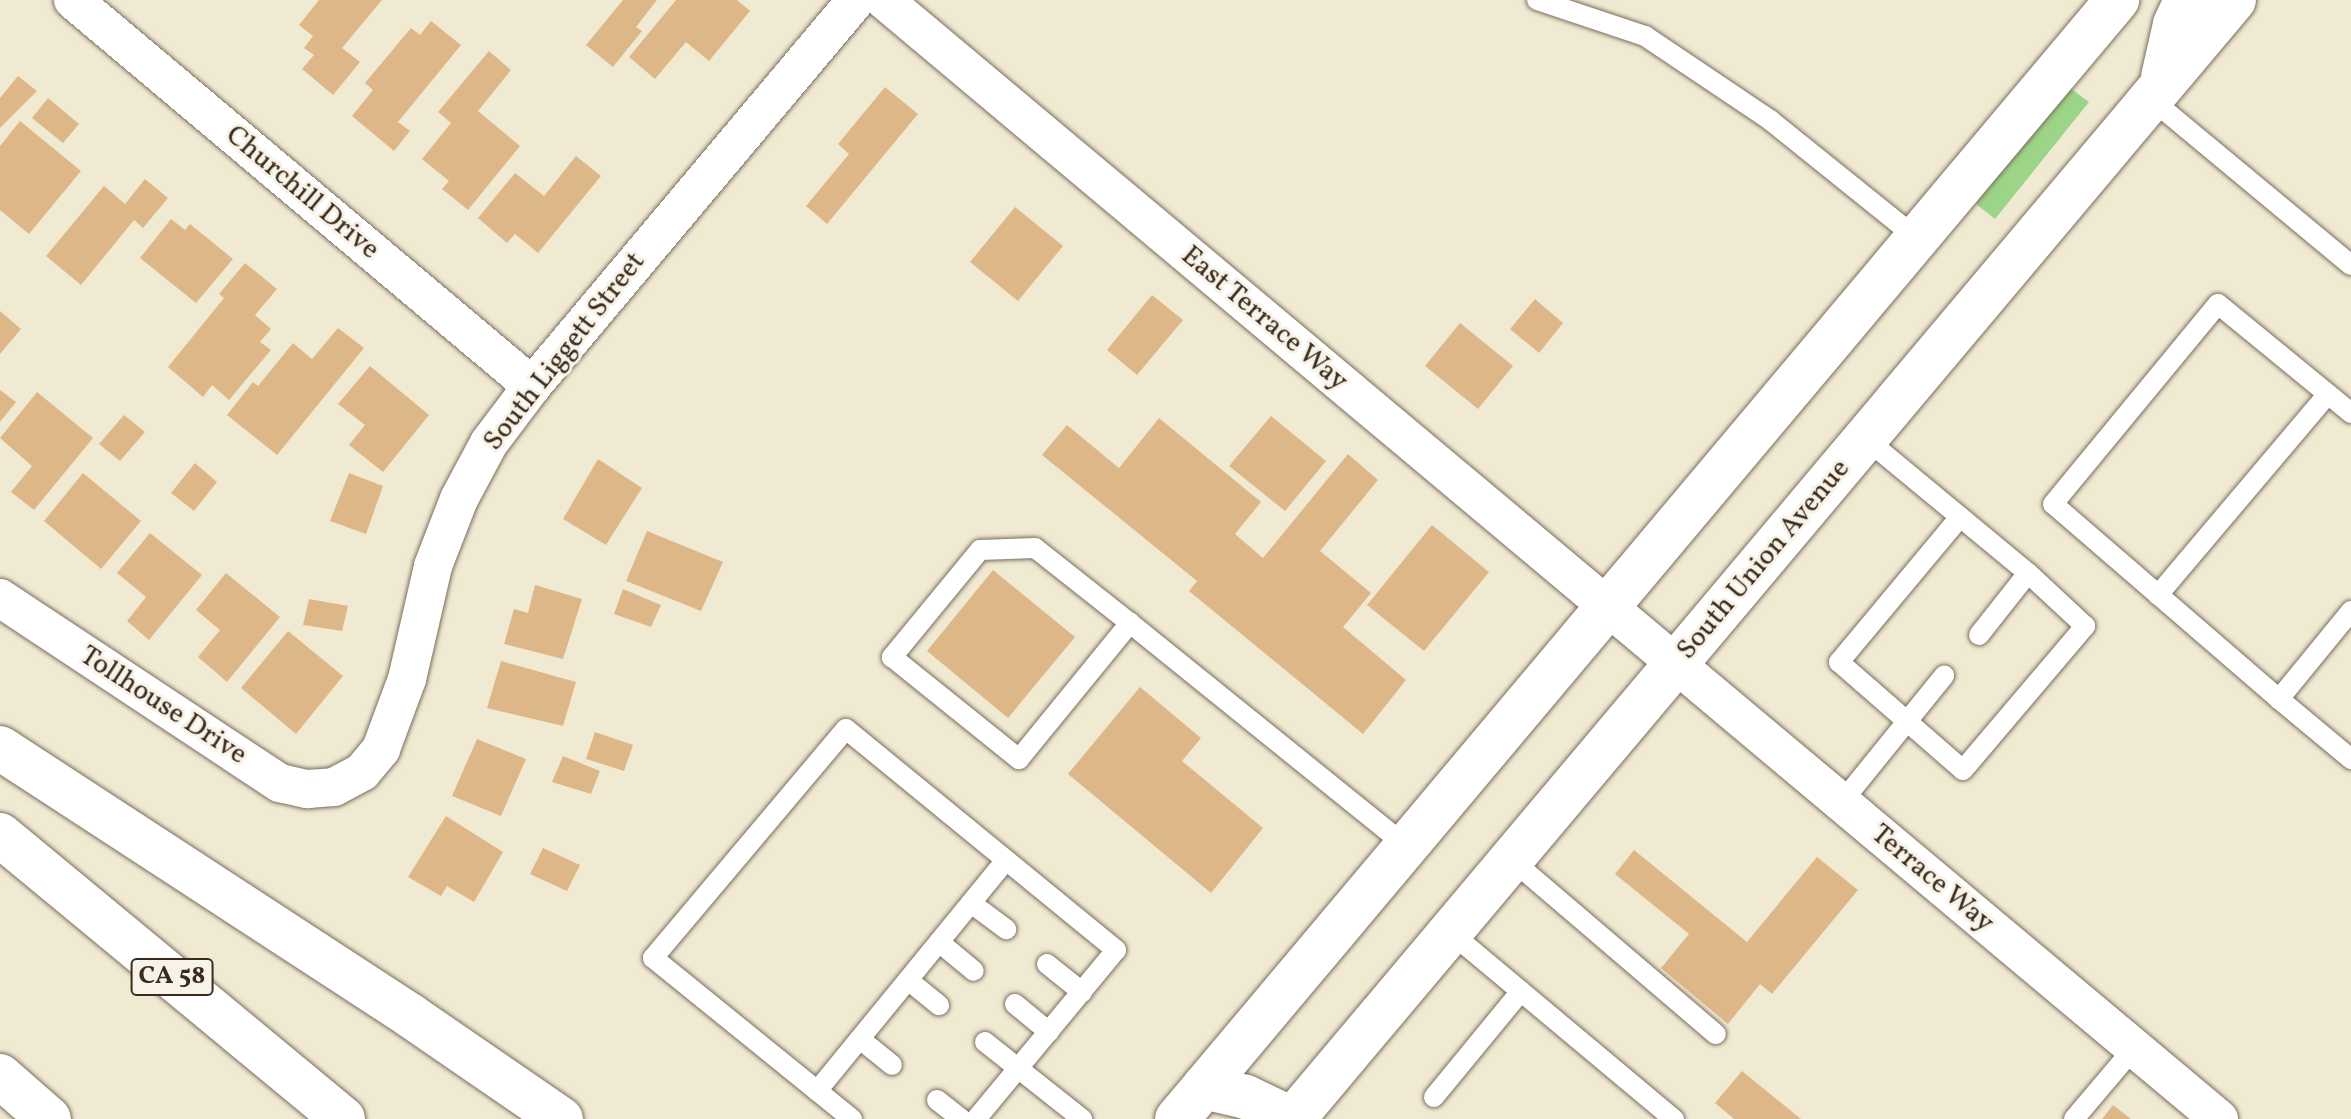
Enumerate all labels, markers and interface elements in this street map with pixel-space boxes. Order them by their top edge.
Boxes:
street label: Churchill Drive [218,119,386,267]
street label: East Terrace Way [1173,239,1355,399]
street label: South Liggett Street [477,246,653,458]
street label: South Union Avenue [1670,453,1858,667]
street label: Tollhouse Drive [73,640,253,772]
street label: Terrace Way [1863,818,2001,940]
road number: CA 58 [130,955,214,999]

